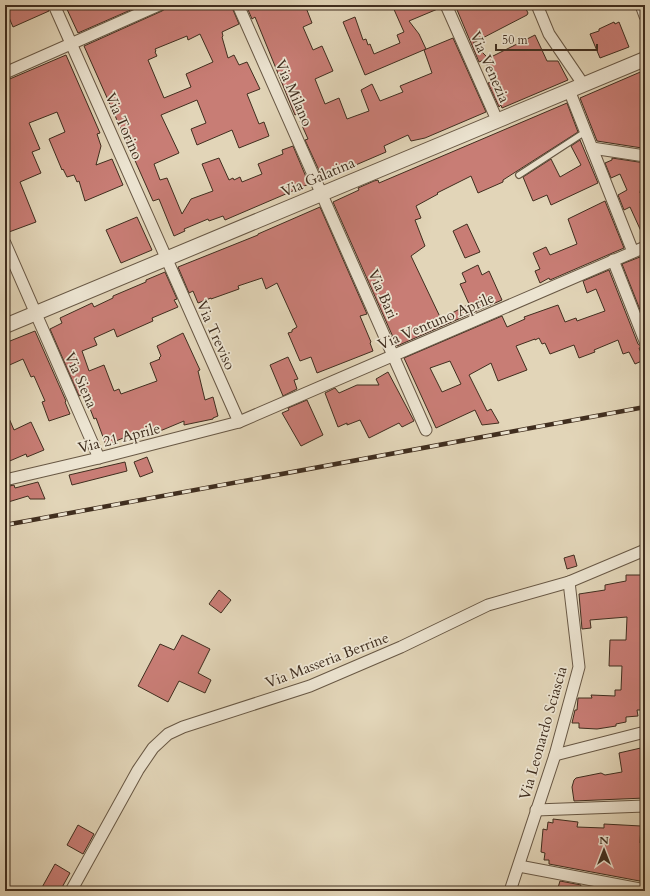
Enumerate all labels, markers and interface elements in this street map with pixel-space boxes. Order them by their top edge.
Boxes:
scale bar [496,26,597,52]
street label: Via Venezia [465,28,515,106]
text: 50 m [502,32,529,48]
street label: Via Milano [270,56,318,130]
street label: Via Torino [100,89,148,163]
street label: Via Galatina [278,152,358,202]
street label: Via Bari [363,266,403,322]
street label: Via Ventuno Aprile [375,287,497,355]
street label: Via Treviso [192,297,240,373]
street label: Via Siena [60,349,102,412]
street label: Via 21 Aprile [76,418,162,458]
street label: Via Masseria Berrine [262,627,392,693]
street label: Via Leonardo Sciascia [514,663,572,802]
north arrow [584,830,624,870]
text: N [599,833,609,848]

